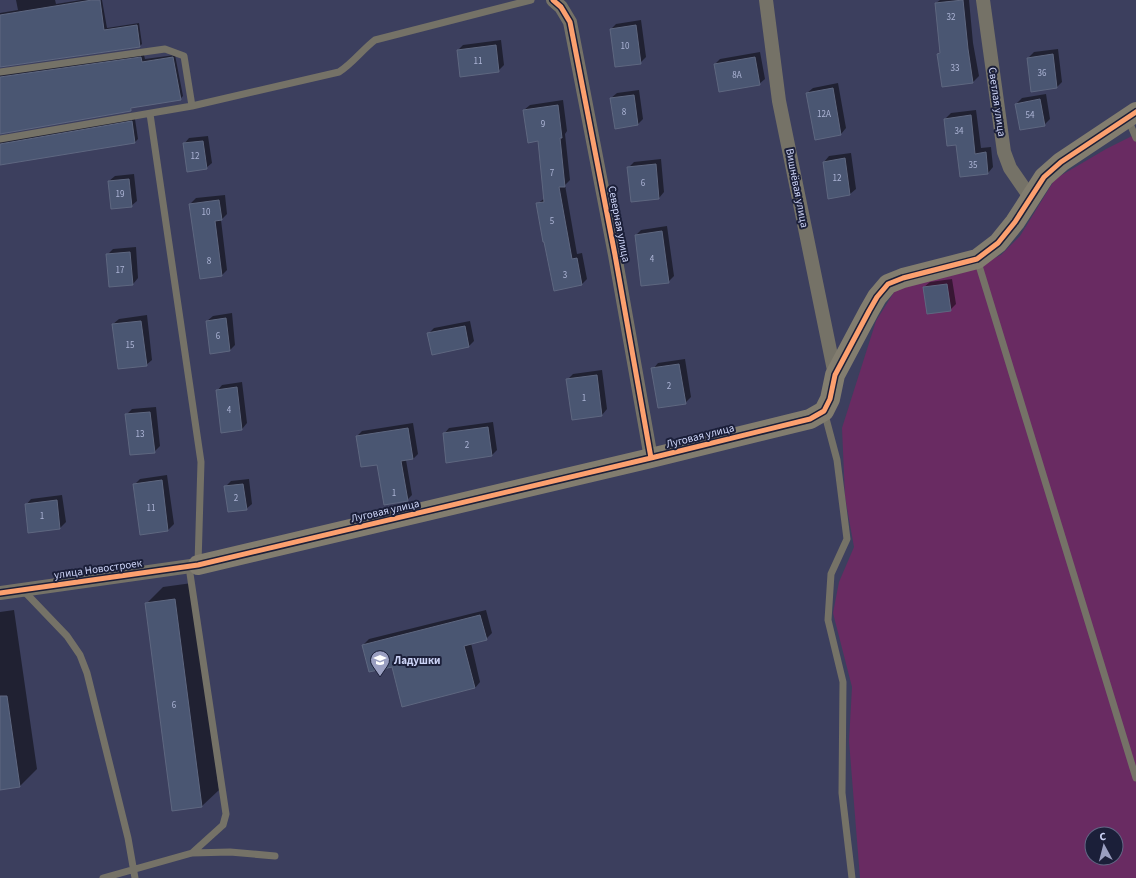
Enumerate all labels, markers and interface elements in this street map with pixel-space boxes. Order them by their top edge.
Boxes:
house number: 32 [947,11,956,24]
house number: 10 [621,40,630,53]
house number: 11 [474,55,482,68]
house number: 33 [951,62,960,75]
street label: Светлая улица [985,66,1009,138]
house number: 36 [1038,67,1047,80]
house number: 8А [732,69,742,82]
house number: 8 [622,106,627,119]
house number: 12А [817,108,831,121]
house number: 54 [1026,109,1035,122]
house number: 9 [541,118,546,131]
house number: 34 [955,125,964,138]
street label: Вишнёвая улица [782,147,812,229]
house number: 12 [191,150,200,163]
house number: 35 [969,159,978,172]
house number: 7 [550,167,555,180]
house number: 12 [833,172,842,185]
house number: 6 [641,177,646,190]
street label: Северная улица [604,185,634,263]
house number: 19 [116,188,125,201]
house number: 10 [202,206,211,219]
house number: 5 [550,215,555,228]
house number: 4 [650,253,655,266]
house number: 8 [207,255,212,268]
house number: 17 [116,264,125,277]
house number: 3 [563,269,568,282]
house number: 6 [216,330,221,343]
house number: 15 [126,339,135,352]
house number: 2 [667,380,672,393]
house number: 1 [582,392,586,405]
house number: 4 [227,404,232,417]
street label: Луговая улица [664,420,736,452]
house number: 13 [136,428,145,441]
house number: 2 [465,439,470,452]
house number: 1 [392,487,396,500]
house number: 2 [234,492,239,505]
street label: Луговая улица [349,496,421,526]
house number: 11 [147,502,155,515]
house number: 1 [40,510,44,523]
street label: улица Новостроек [53,555,143,583]
school or university icon: Ладушки [369,649,391,677]
place label: Ладушки [393,653,440,668]
house number: 6 [172,699,177,712]
north arrow [1084,826,1124,866]
text: С [1099,829,1108,844]

